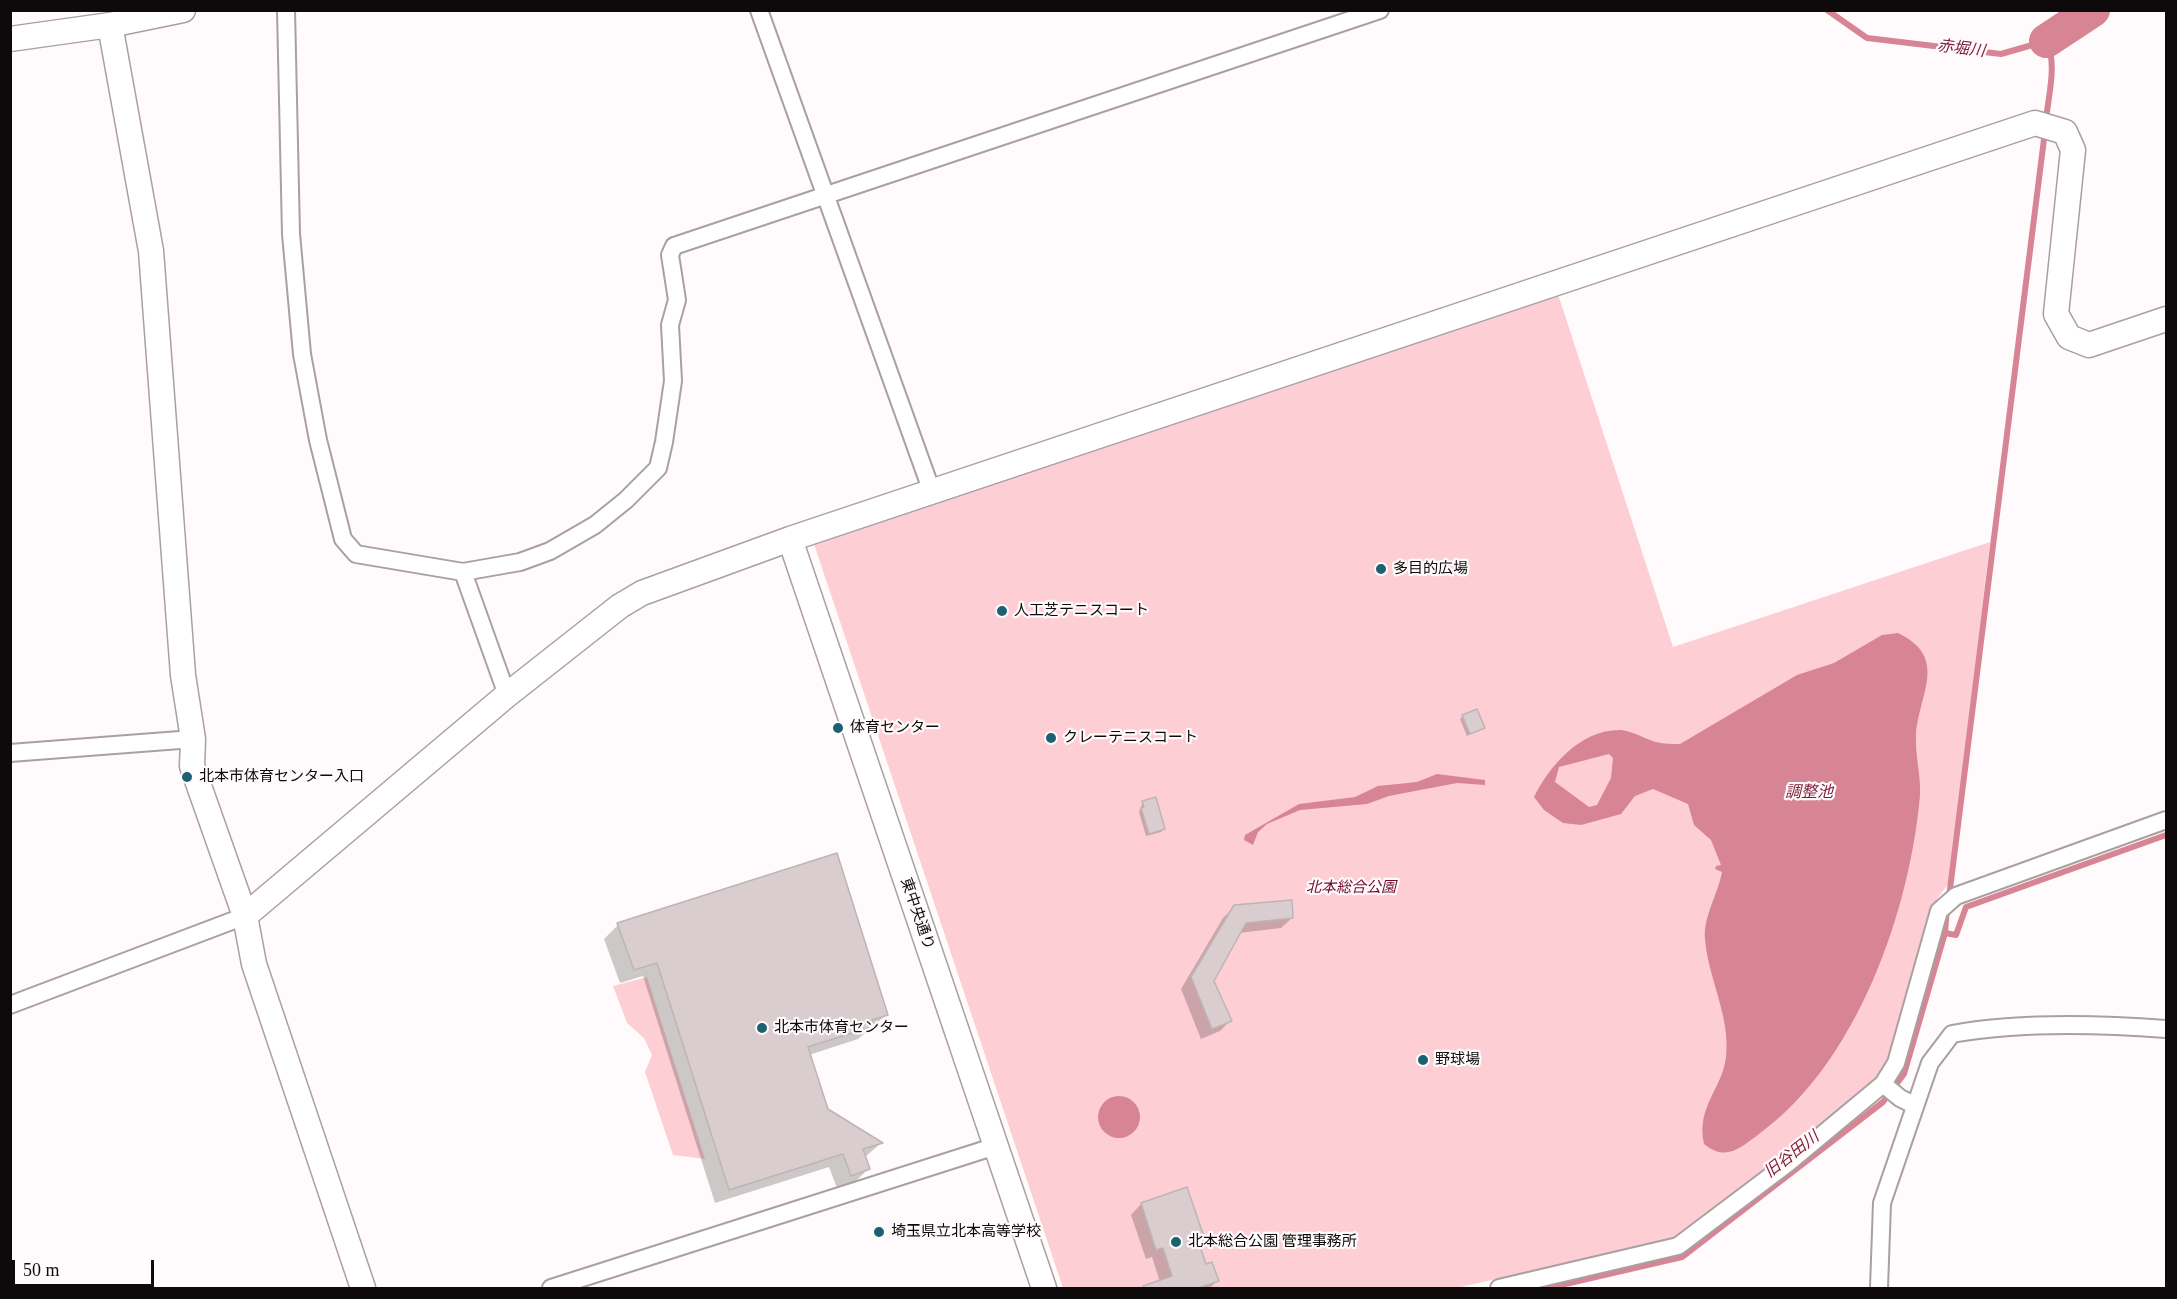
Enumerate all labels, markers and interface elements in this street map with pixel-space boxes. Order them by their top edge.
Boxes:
water label: 赤堀川 [1936,37,1986,61]
place label: 多目的広場 [1393,560,1468,578]
marker: 多目的広場 [1374,562,1388,576]
place label: 人工芝テニスコート [1014,602,1149,620]
marker: 人工芝テニスコート [995,604,1009,618]
place label: 体育センター [850,719,940,737]
marker: 体育センター [831,721,845,735]
place label: クレーテニスコート [1063,729,1198,747]
marker: クレーテニスコート [1044,731,1058,745]
place label: 北本市体育センター入口 [199,768,364,786]
marker: 北本市体育センター入口 [180,770,194,784]
water label: 調整池 [1785,783,1833,803]
street label: 東中央通り [896,876,938,952]
park label: 北本総合公園 [1306,879,1396,897]
place label: 北本市体育センター [774,1019,909,1037]
marker: 北本市体育センター [755,1021,769,1035]
place label: 野球場 [1435,1051,1480,1069]
marker: 野球場 [1416,1053,1430,1067]
water label: 旧谷田川 [1761,1128,1823,1182]
place label: 埼玉県立北本高等学校 [891,1223,1041,1241]
marker: 埼玉県立北本高等学校 [872,1225,886,1239]
place label: 北本総合公園 管理事務所 [1188,1233,1357,1251]
marker: 北本総合公園 管理事務所 [1169,1235,1183,1249]
scale bar [15,1248,158,1286]
text: 50 m [23,1260,60,1280]

